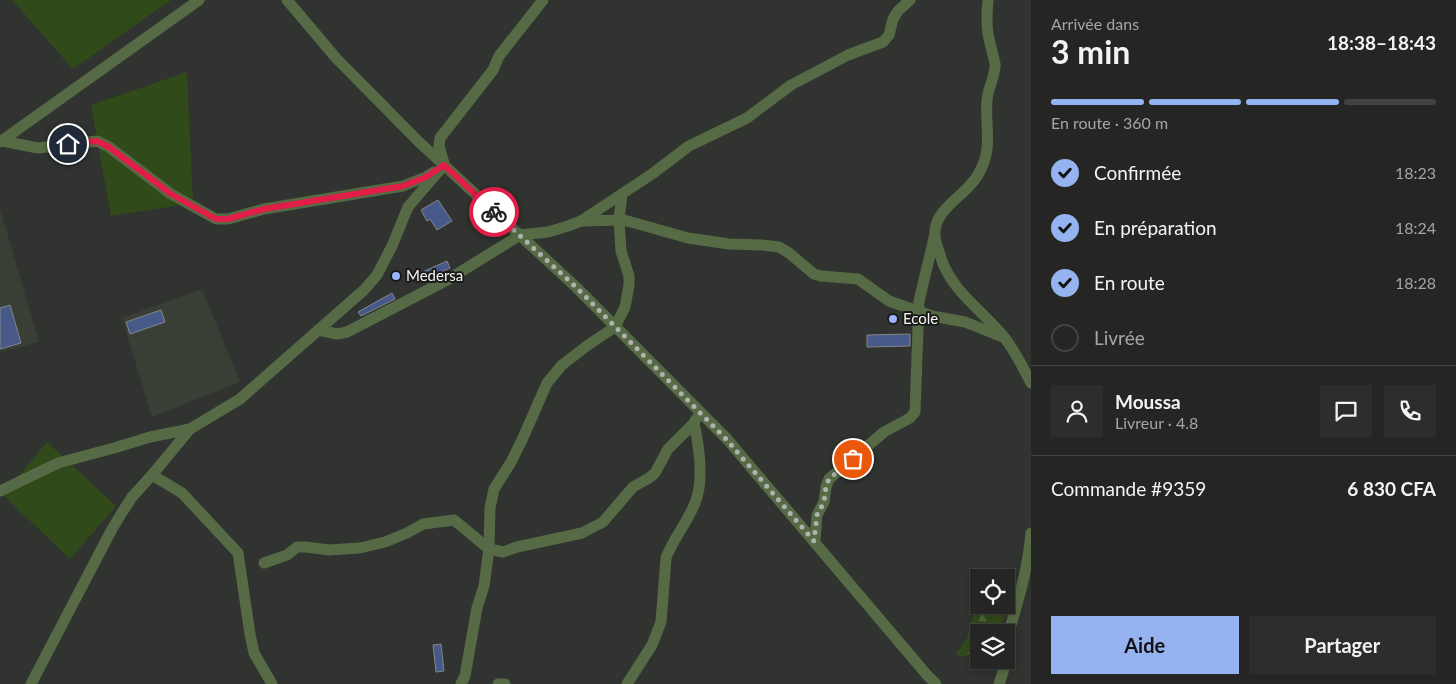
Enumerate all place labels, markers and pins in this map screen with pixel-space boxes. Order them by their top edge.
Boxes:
pin [47,123,89,165]
place label: Medersa [406,266,463,284]
marker: Medersa [390,270,402,282]
place label: Ecole [903,309,938,327]
marker: Ecole [887,313,899,325]
pin [832,438,874,480]

